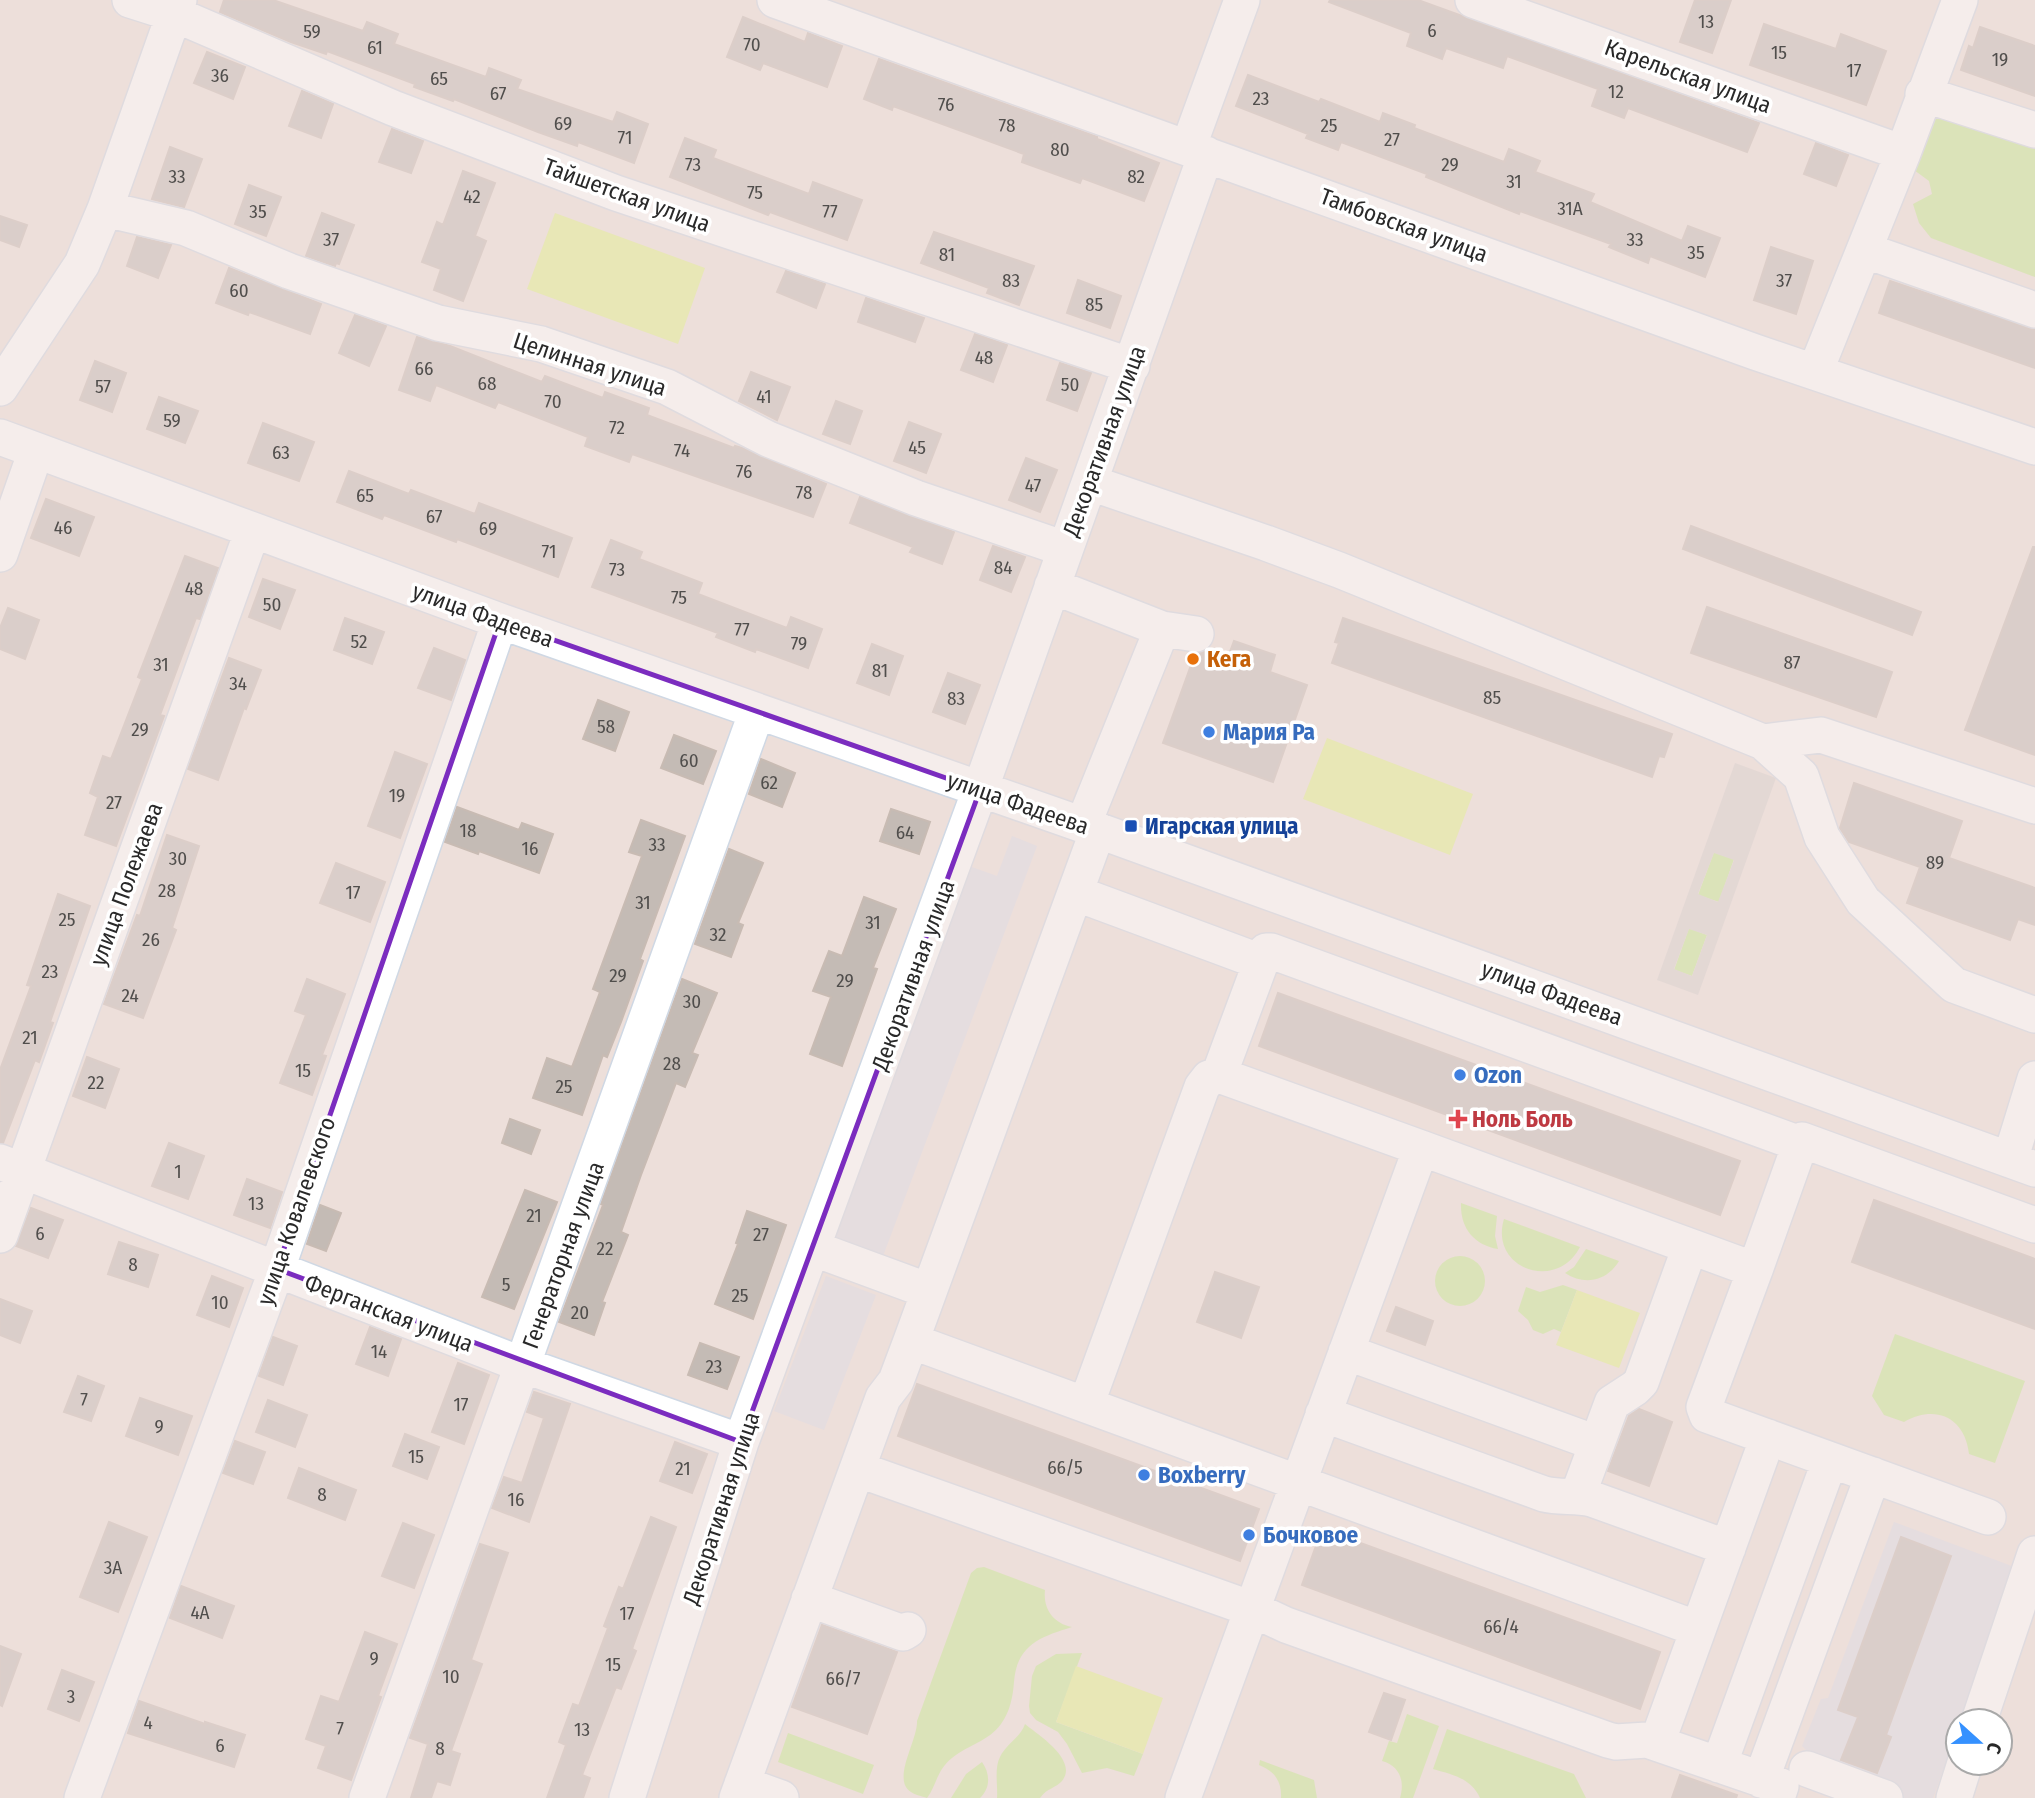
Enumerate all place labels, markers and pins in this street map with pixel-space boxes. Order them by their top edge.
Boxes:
place label: Кега [1207,645,1251,673]
marker: Кега [1185,651,1201,667]
place label: Мария Ра [1223,718,1315,746]
marker: Мария Ра [1201,724,1217,740]
place label: Игарская улица [1145,812,1299,840]
marker: Игарская улица [1123,818,1139,834]
place label: Ozon [1474,1061,1522,1089]
marker: Ozon [1452,1067,1468,1083]
place label: Ноль Боль [1472,1105,1573,1133]
marker: Ноль Боль [1450,1111,1466,1127]
place label: Boxberry [1158,1461,1247,1489]
marker: Boxberry [1136,1467,1152,1483]
place label: Бочковое [1263,1521,1359,1549]
marker: Бочковое [1241,1527,1257,1543]

